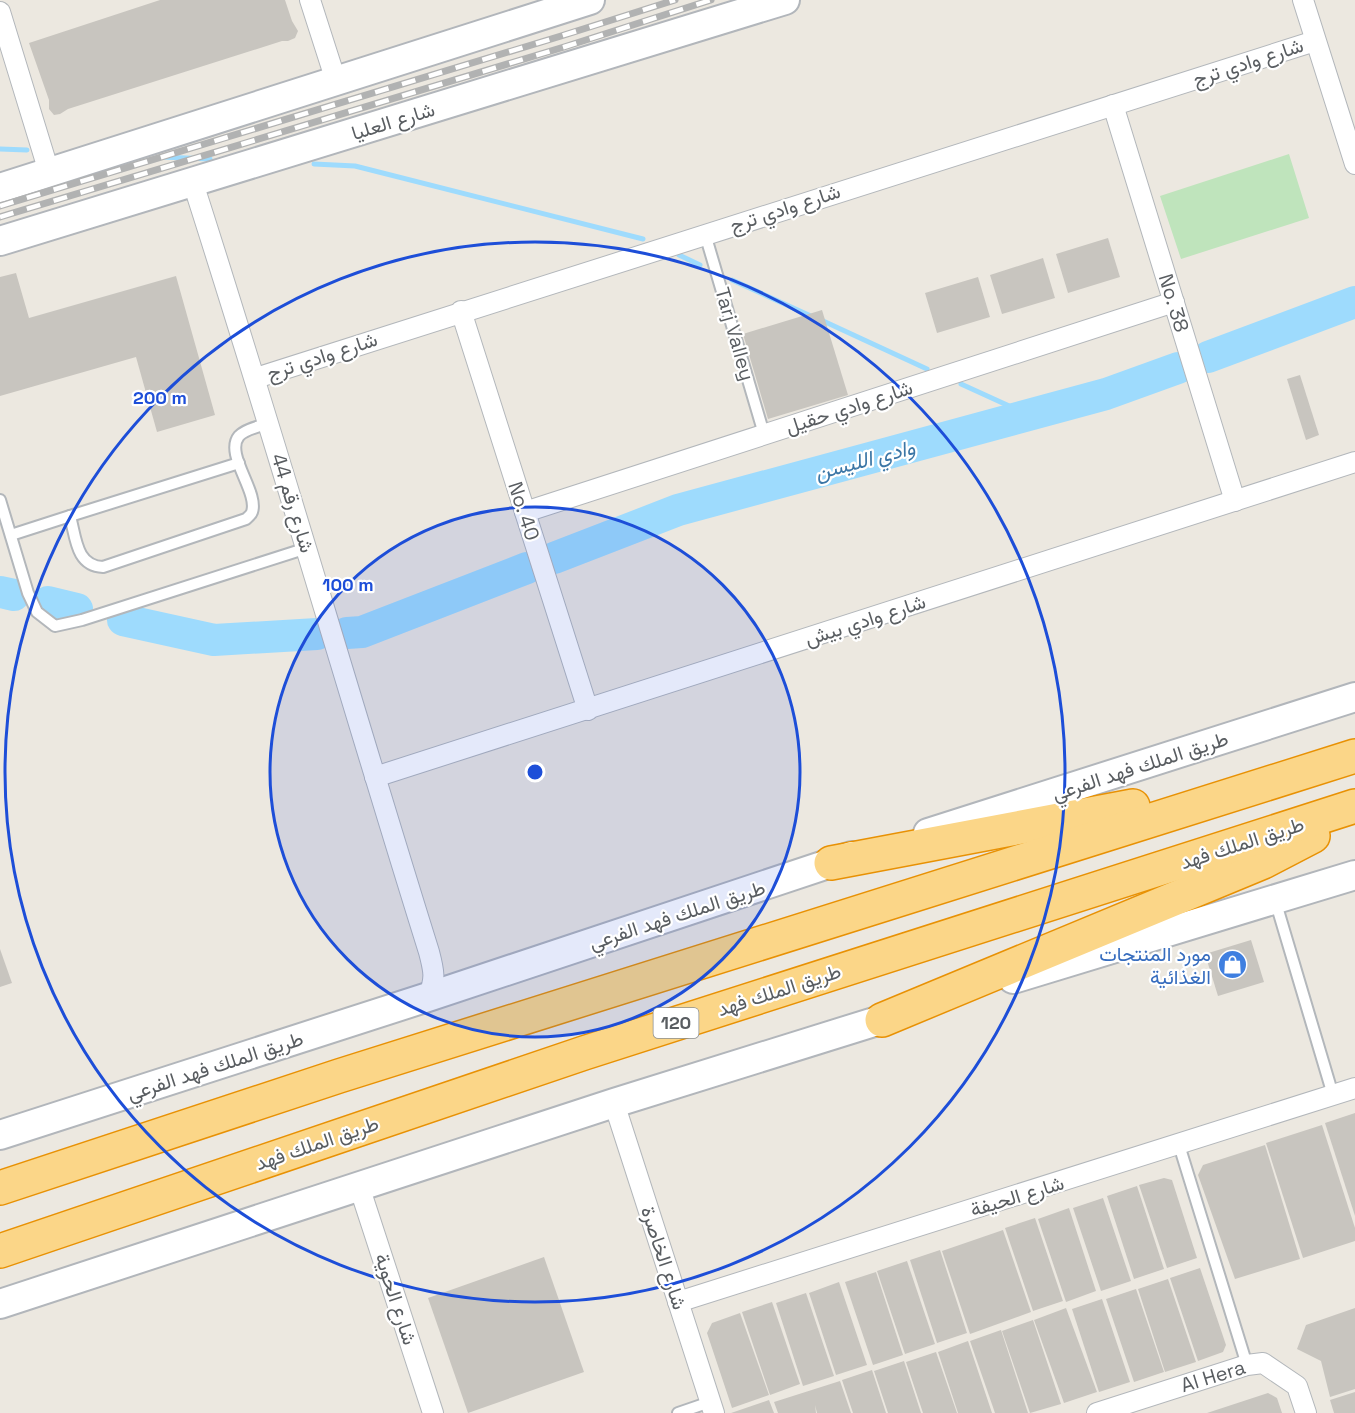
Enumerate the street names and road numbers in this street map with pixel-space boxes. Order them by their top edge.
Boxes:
street label: شارع وادي ترج [1189,32,1308,96]
street label: شارع العليا [348,96,438,147]
street label: شارع وادي ترج [726,178,845,242]
street label: No. 38 [1153,271,1195,335]
street label: Tarj Valley [709,284,761,384]
street label: شارع وادي ترج [263,326,382,390]
street label: شارع وادي حقيل [782,374,917,444]
street label: شارع رقم 44 [265,450,320,556]
street label: No. 40 [502,478,546,544]
street label: شارع وادي بيش [801,588,930,656]
street label: طريق الملك فهد الفرعي [1049,725,1233,811]
street label: طريق الملك فهد [1177,811,1307,875]
street label: طريق الملك فهد الفرعي [586,874,770,960]
street label: طريق الملك فهد [714,958,844,1022]
road number: 120 [654,1008,698,1038]
street label: طريق الملك فهد الفرعي [124,1025,308,1111]
street label: طريق الملك فهد [252,1110,382,1176]
street label: شارع الحيفة [967,1169,1067,1224]
street label: شارع الخاصرة [634,1203,693,1313]
street label: شارع الحوية [368,1250,423,1348]
street label: Al Hera [1177,1354,1249,1398]

